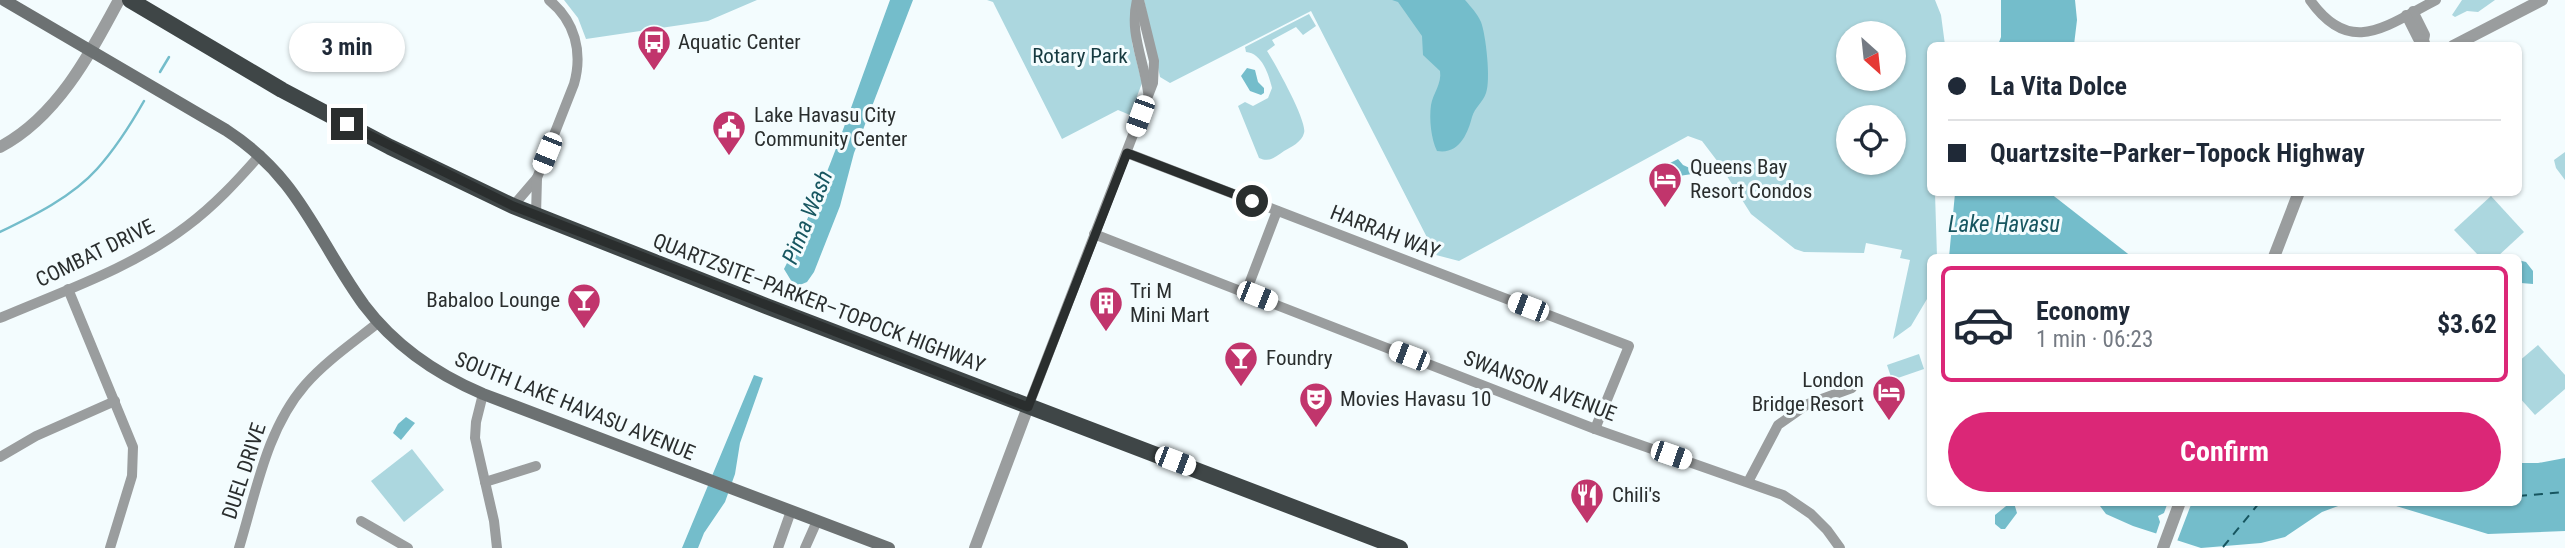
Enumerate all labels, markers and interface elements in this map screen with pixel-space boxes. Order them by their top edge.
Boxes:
north arrow [1836,21,1906,91]
map controls [1836,21,1906,175]
callout: 3 min [289,23,405,72]
bus stop icon: Aquatic Center [635,23,673,72]
place label: Aquatic Center [678,30,801,54]
text: 3 min [321,34,373,61]
park label: Rotary Park [1032,44,1128,68]
text: La Vita Dolce [1990,71,2127,101]
car [1123,93,1158,139]
place label: Lake Havasu City Community Center [754,103,907,151]
button: locate [1836,105,1906,175]
route end [331,108,363,140]
public building icon: Lake Havasu City Community Center [710,108,748,157]
car [530,130,565,176]
text: Quartzsite–Parker–Topock Highway [1990,138,2365,168]
place label: Queens Bay Resort Condos [1690,155,1812,203]
hotel icon: Queens Bay Resort Condos [1646,160,1684,209]
water label: Pima Wash [777,166,838,268]
route start [1236,185,1268,217]
street label: HARRAH WAY [1327,200,1443,264]
water label: Lake Havasu [1948,211,2060,238]
street label: COMBAT DRIVE [32,214,158,292]
street label: QUARTZSITE–PARKER–TOPOCK HIGHWAY [650,228,988,378]
car [1234,278,1281,314]
place label: Tri M Mini Mart [1130,279,1210,327]
bar icon: Babaloo Lounge [565,281,603,330]
building icon: Tri M Mini Mart [1087,284,1125,333]
place label: Babaloo Lounge [426,288,560,312]
car [1505,290,1552,324]
icon: car [1952,293,2015,356]
text: Economy [2036,296,2130,326]
text: $3.62 [2437,309,2497,339]
text: 1 min · 06:23 [2036,326,2153,353]
bar icon: Foundry [1222,339,1260,388]
car [1386,339,1433,373]
place label: Foundry [1266,346,1333,370]
street label: SWANSON AVENUE [1460,346,1620,426]
street label: SOUTH LAKE HAVASU AVENUE [451,347,699,465]
place label: London Bridge Resort [1752,368,1864,416]
hotel icon: London Bridge Resort [1870,373,1908,422]
theatre icon: Movies Havasu 10 [1297,380,1335,429]
place label: Movies Havasu 10 [1340,387,1491,411]
button: Confirm [1948,412,2501,492]
street label: DUEL DRIVE [217,420,271,522]
car [1648,438,1695,472]
car [1152,444,1199,478]
restaurant icon: Chili's [1568,476,1606,525]
place label: Chili's [1612,483,1661,507]

